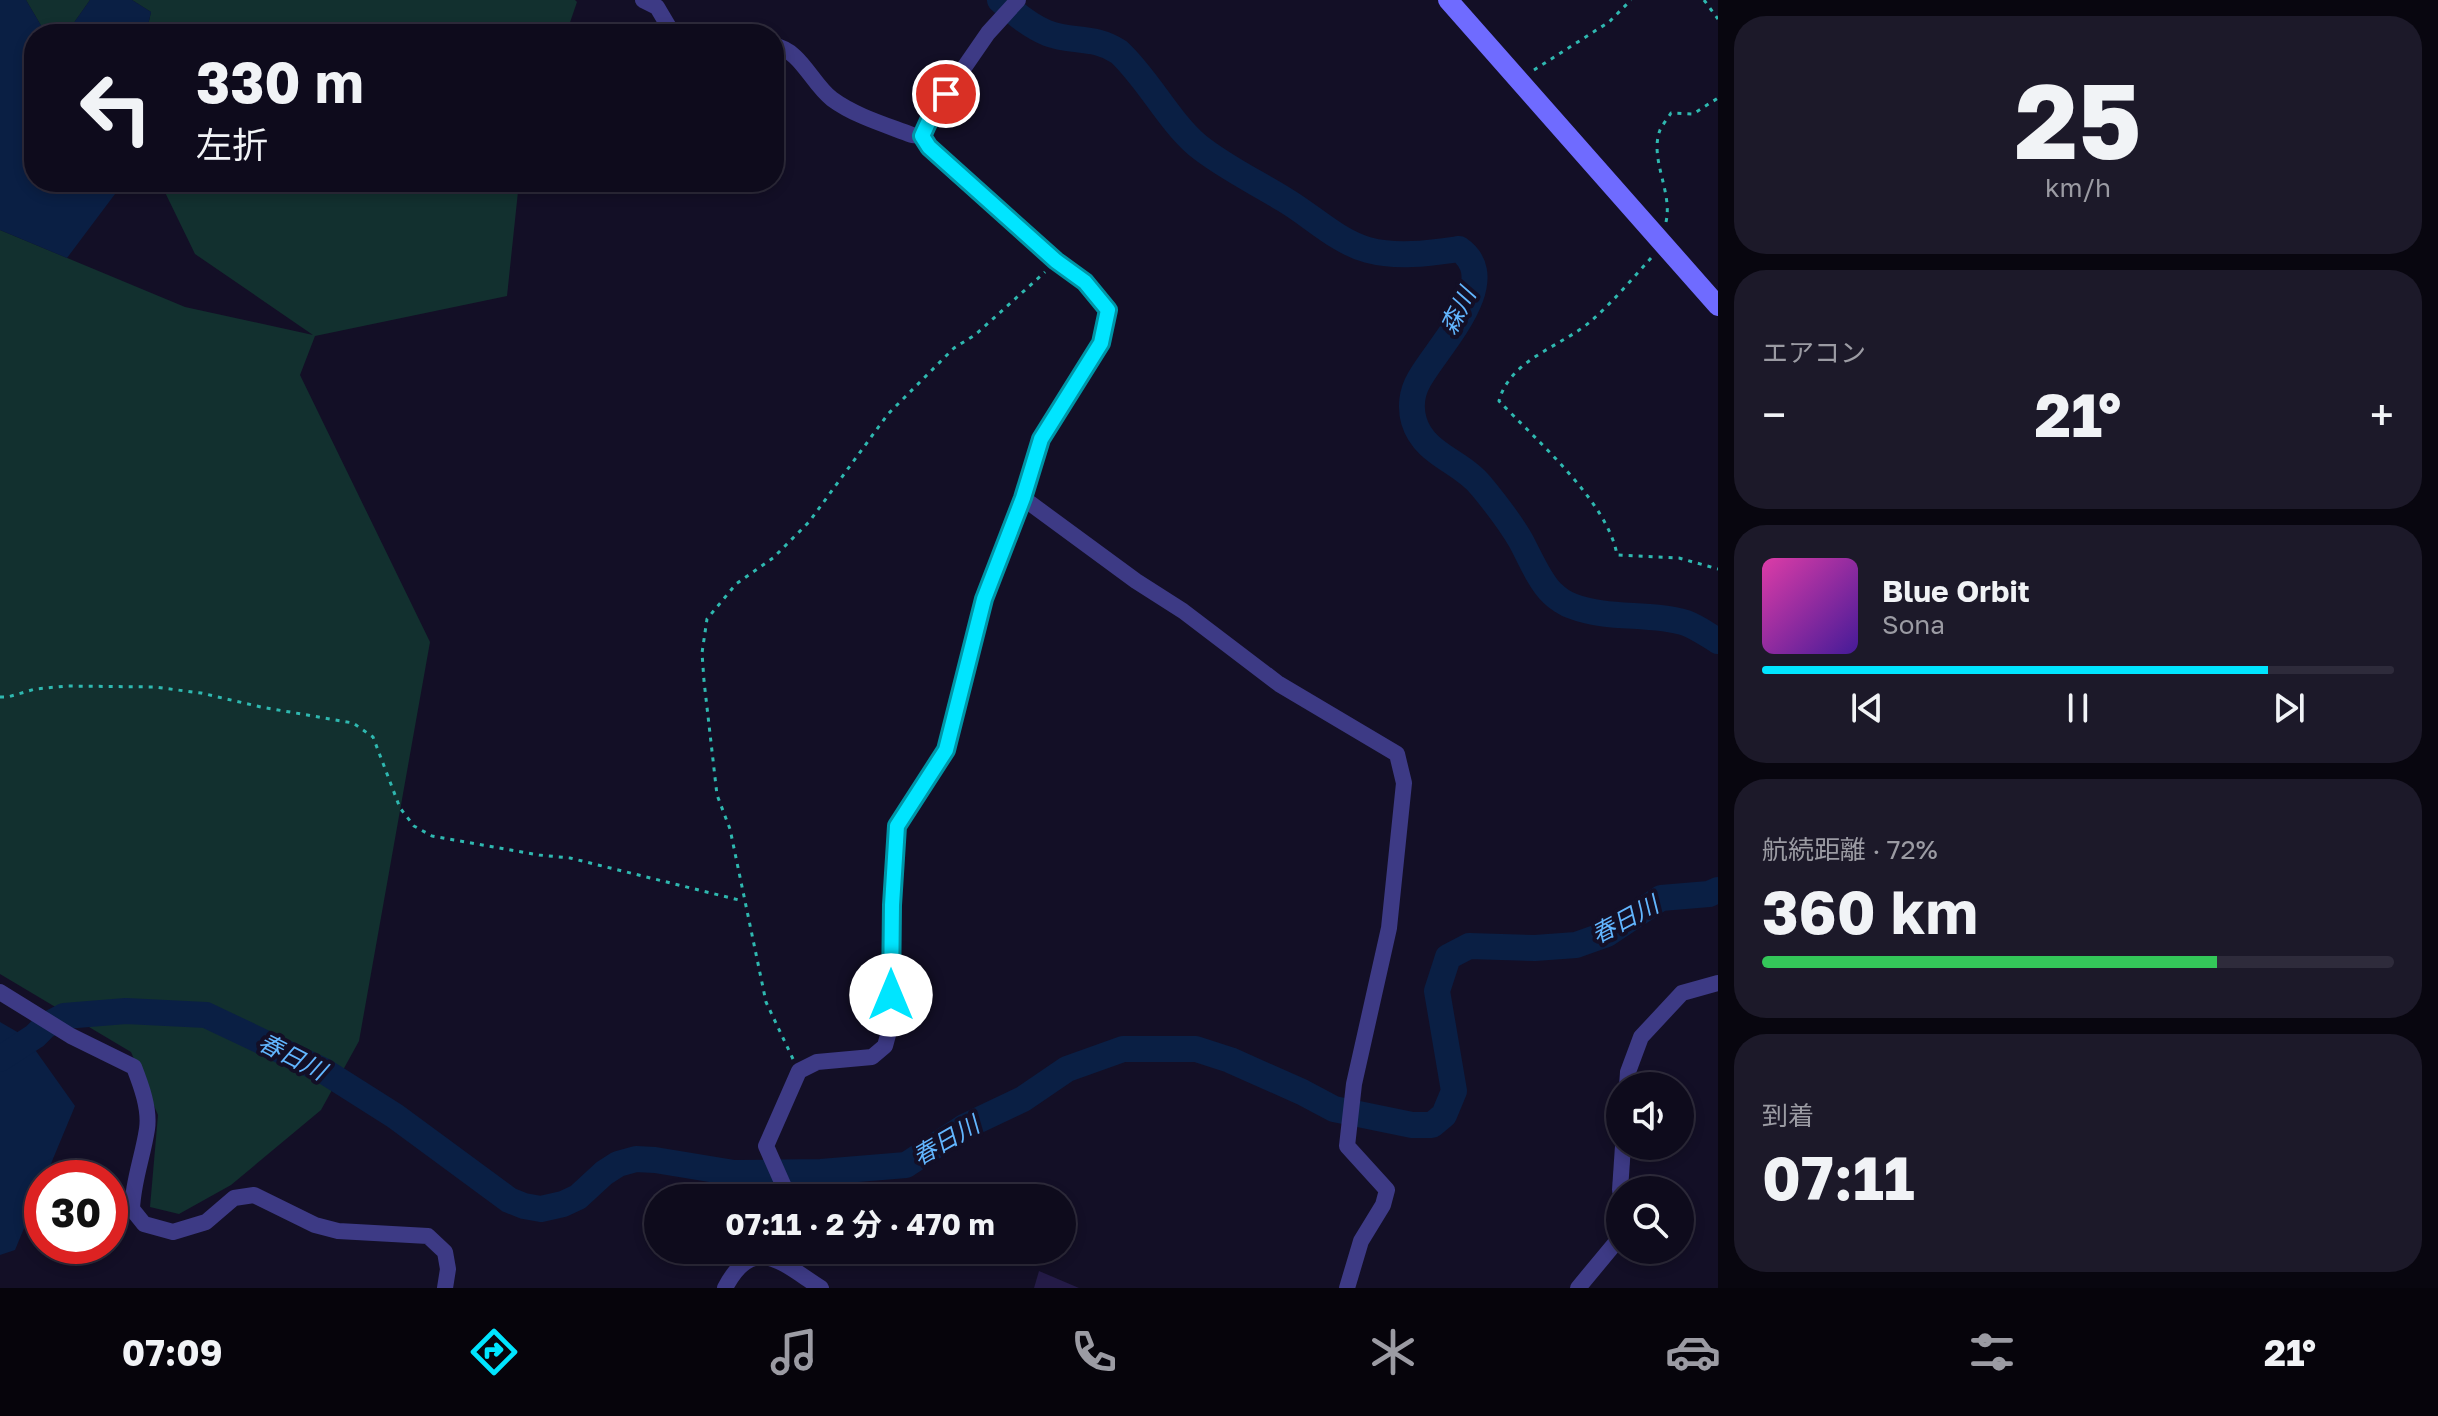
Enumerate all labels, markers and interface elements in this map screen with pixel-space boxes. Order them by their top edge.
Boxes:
text: 330 m [196,48,364,115]
icon: left [64,56,168,160]
text: 25 [2015,57,2141,182]
pin [912,60,980,128]
icon: arrive [924,72,968,116]
text: 左折 [196,123,268,166]
text: km/h [2045,172,2111,203]
water label: 森川 [1433,280,1482,338]
text: エアコン [1762,337,1866,368]
text: 21° [2035,378,2121,450]
text: − [1762,388,1786,441]
text: + [2370,388,2394,441]
text: Blue Orbit [1882,573,2030,609]
text: Sona [1882,609,1945,640]
icon: previous [1845,686,1889,730]
icon: pause [2056,686,2100,730]
icon: next [2267,686,2311,730]
text: 航続距離 · 72% [1762,834,1938,865]
text: 360 km [1762,875,1978,947]
water label: 春日川 [1586,888,1666,948]
position arrow [849,953,933,1037]
water label: 春日川 [254,1026,334,1086]
map controls [1606,1072,1694,1264]
button: sound [1606,1072,1694,1160]
text: 到着 [1762,1100,1814,1131]
water label: 春日川 [907,1108,986,1170]
text: 07:11 [1762,1141,1915,1213]
speed limit sign: 30 [24,1160,128,1264]
button: search [1606,1176,1694,1264]
text: 07:11 · 2 分 · 470 m [725,1206,995,1242]
icon: directions [466,1324,522,1380]
icon: music [766,1324,822,1380]
icon: phone [1066,1324,1122,1380]
icon: climate [1365,1324,1421,1380]
icon: car [1665,1324,1721,1380]
icon: filters [1964,1324,2020,1380]
text: 07:09 [122,1331,223,1374]
text: 21° [2264,1331,2316,1374]

